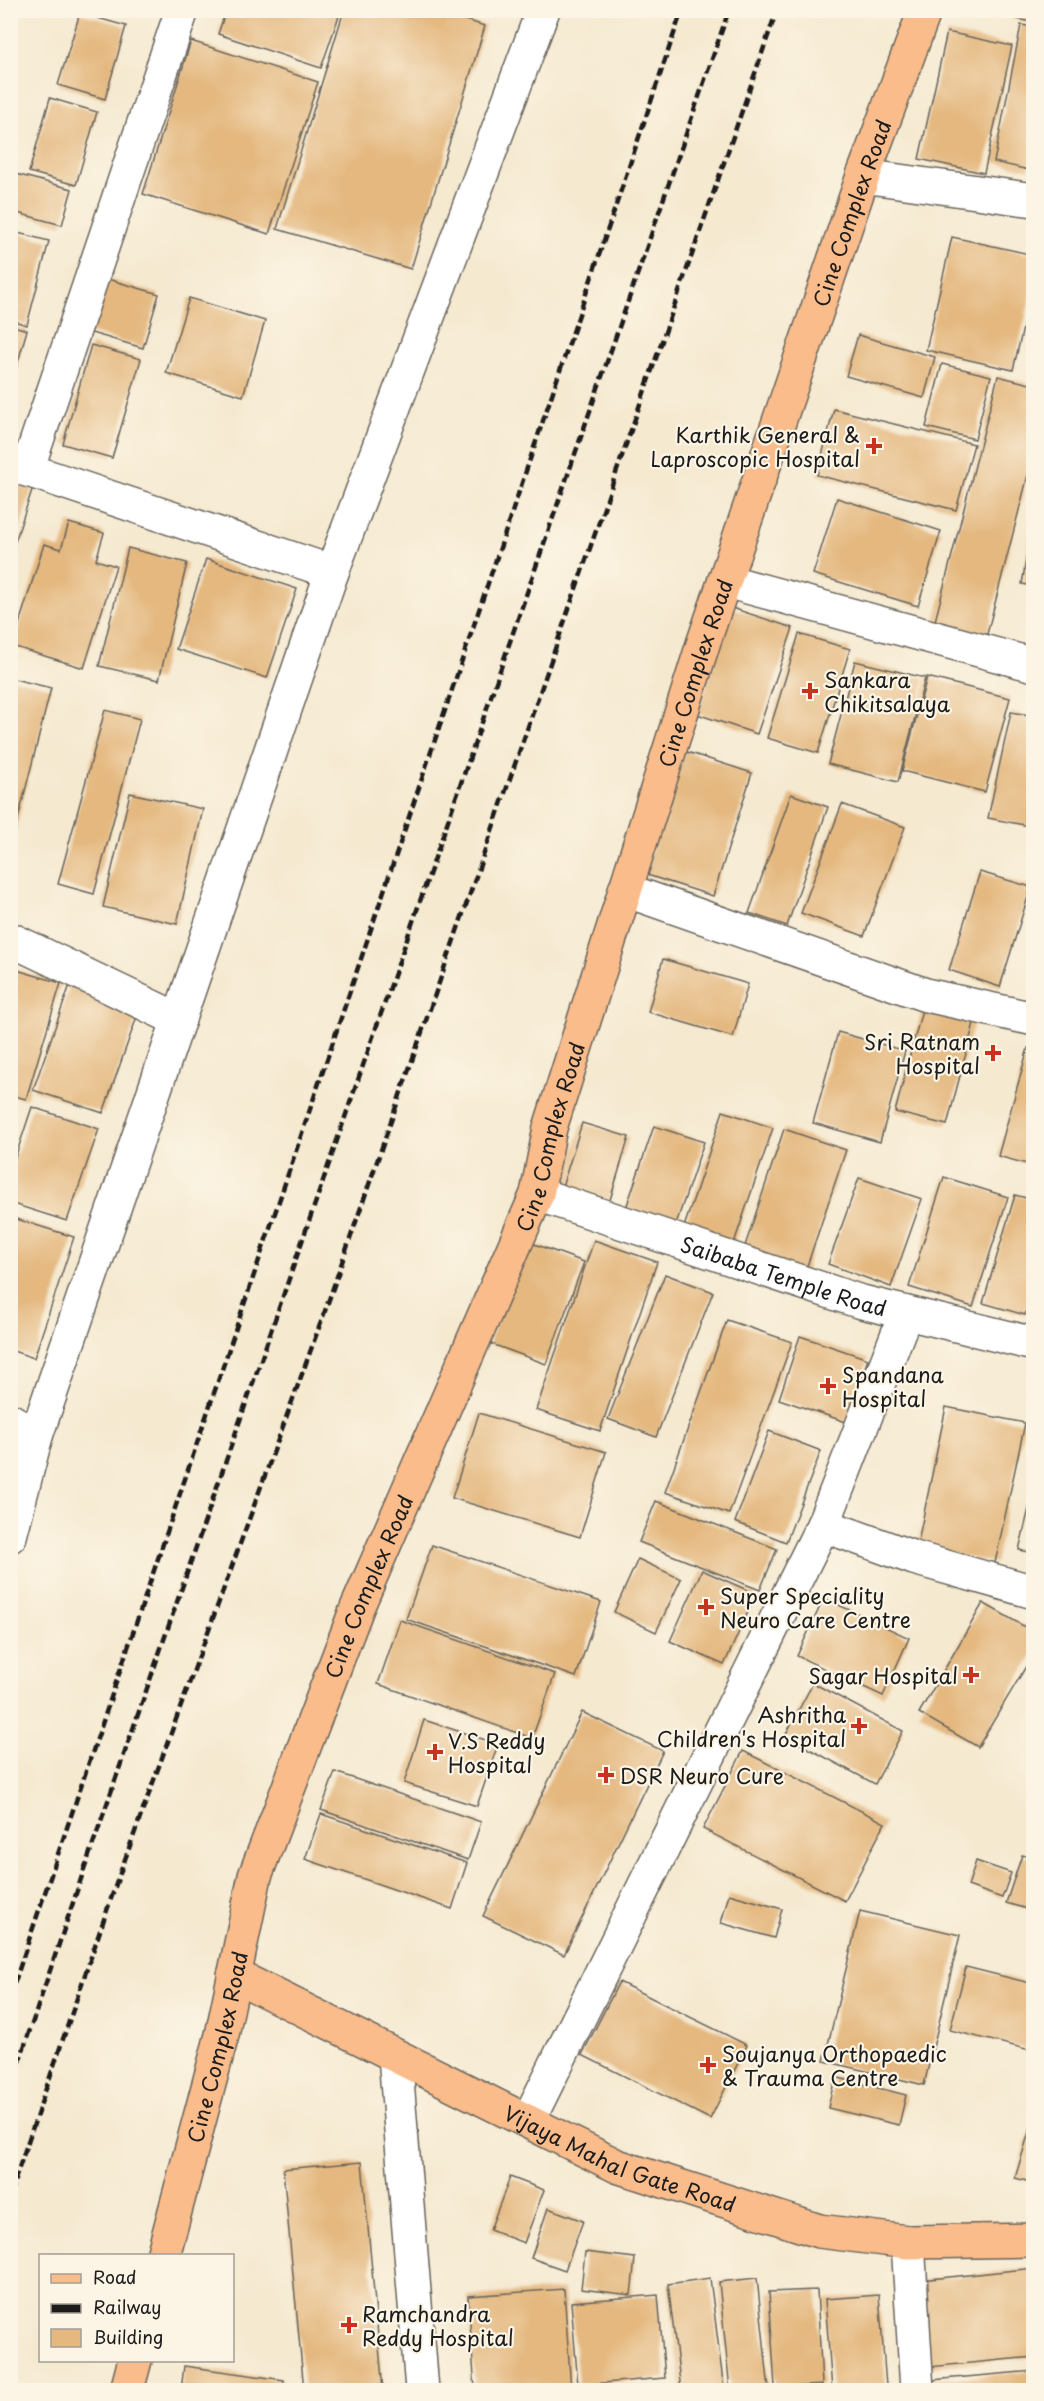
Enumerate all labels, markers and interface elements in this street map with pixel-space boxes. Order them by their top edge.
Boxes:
street label: Cine Complex Road [804,115,899,311]
place label: Karthik General & Laproscopic Hospital [650,418,860,474]
marker: Karthik General & Laproscopic Hospital [865,437,883,455]
street label: Cine Complex Road [649,575,740,771]
place label: Sankara Chikitsalaya [824,663,951,719]
marker: Sankara Chikitsalaya [801,682,819,700]
place label: Sri Ratnam Hospital [864,1025,980,1081]
street label: Cine Complex Road [507,1038,592,1237]
marker: Sri Ratnam Hospital [984,1044,1002,1062]
street label: Saibaba Temple Road [677,1227,890,1323]
place label: Spandana Hospital [842,1358,945,1414]
marker: Spandana Hospital [819,1377,837,1395]
street label: Cine Complex Road [316,1490,420,1683]
place label: Super Speciality Neuro Care Centre [720,1579,911,1635]
marker: Super Speciality Neuro Care Centre [697,1598,715,1616]
place label: Sagar Hospital [808,1659,958,1691]
marker: Sagar Hospital [962,1666,980,1684]
place label: Ashritha Children's Hospital [657,1698,846,1754]
marker: Ashritha Children's Hospital [850,1717,868,1735]
place label: V.S Reddy Hospital [448,1724,545,1780]
marker: V.S Reddy Hospital [426,1743,444,1761]
place label: DSR Neuro Cure [620,1759,784,1791]
marker: DSR Neuro Cure [597,1766,615,1784]
street label: Cine Complex Road [178,1948,255,2146]
place label: Soujanya Orthopaedic & Trauma Centre [722,2037,947,2093]
marker: Soujanya Orthopaedic & Trauma Centre [699,2056,717,2074]
street label: Vijaya Mahal Gate Road [499,2096,740,2219]
legend [39,2254,234,2362]
text: Road [93,2263,137,2290]
text: Railway [93,2293,161,2320]
place label: Ramchandra Reddy Hospital [362,2297,514,2353]
marker: Ramchandra Reddy Hospital [340,2316,358,2334]
text: Building [93,2323,163,2350]

